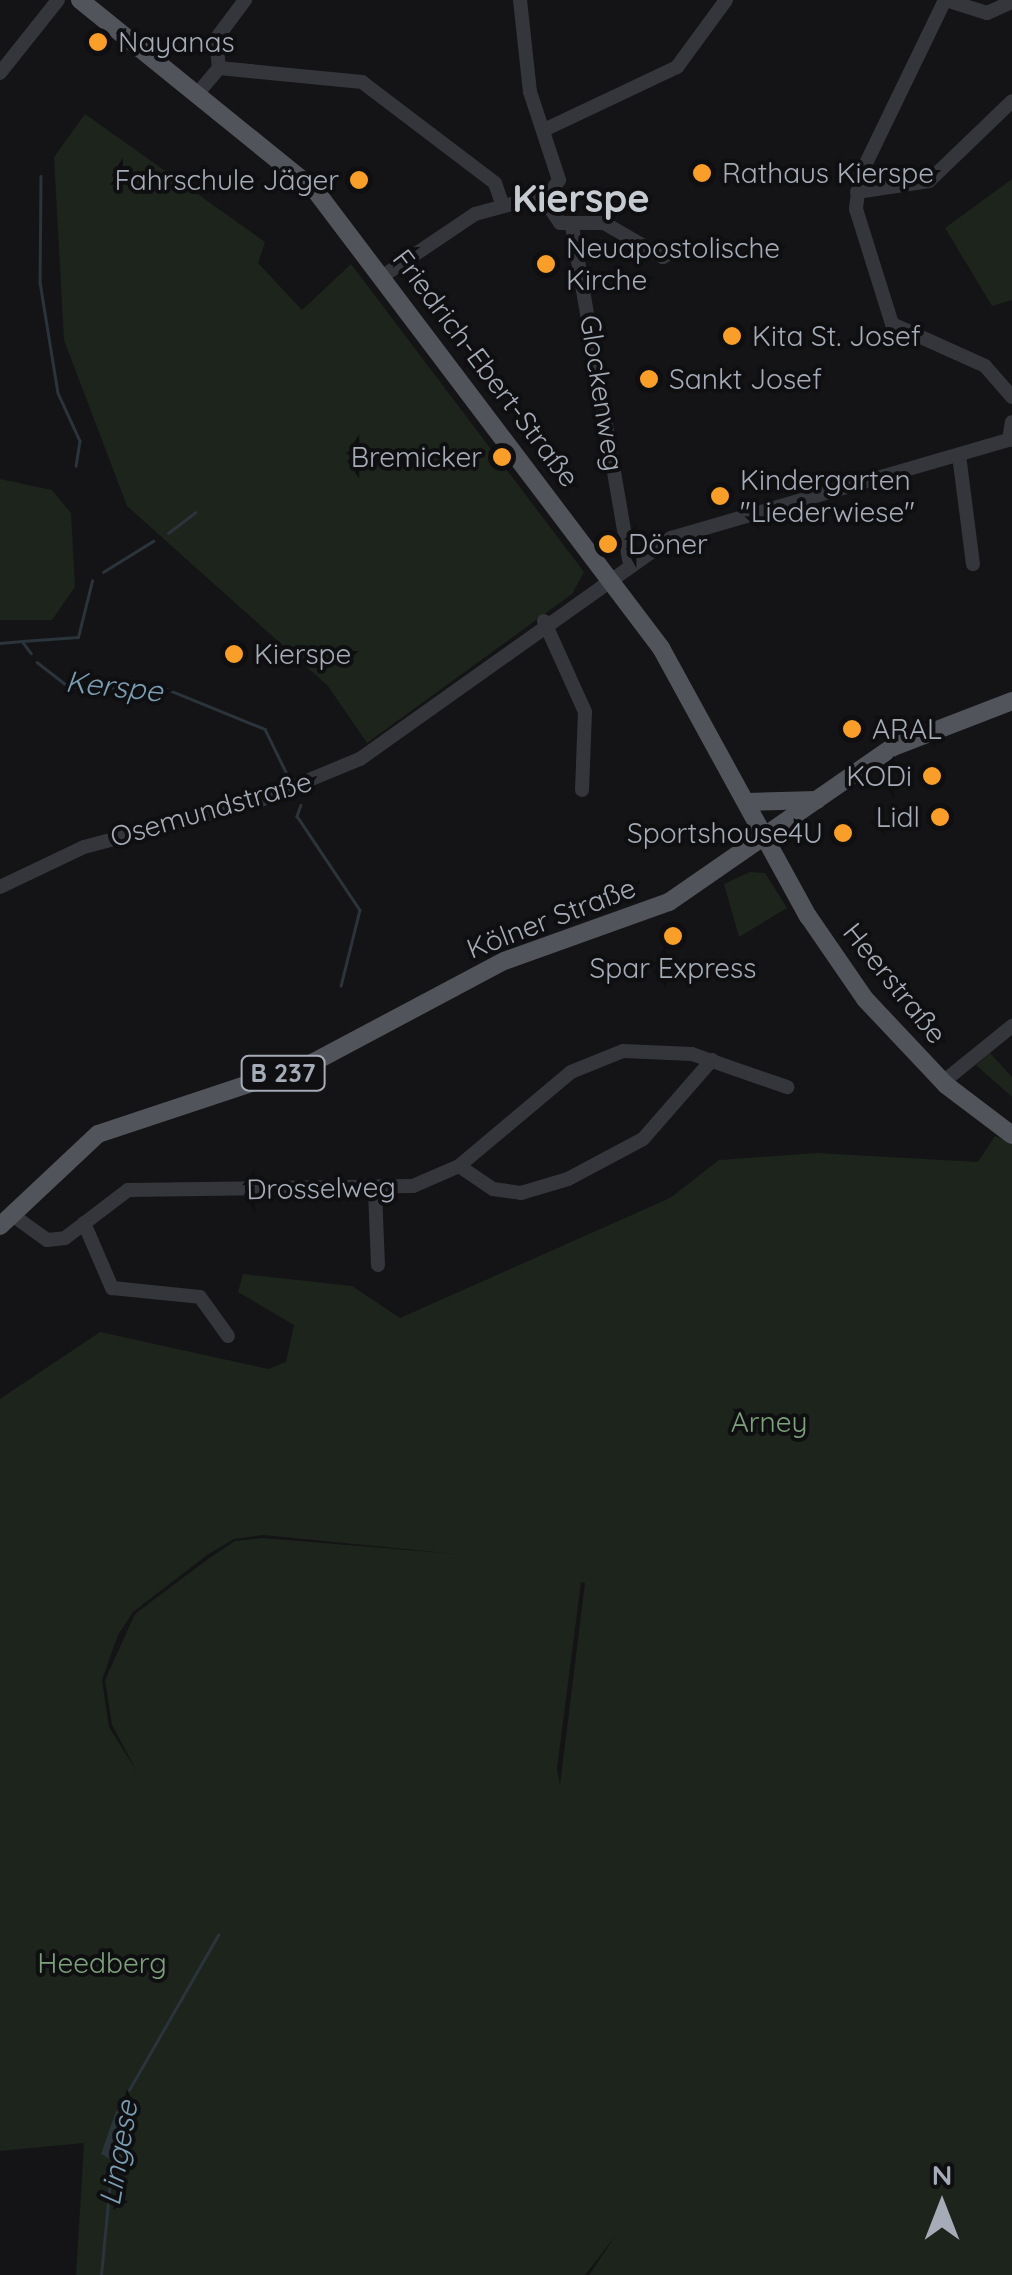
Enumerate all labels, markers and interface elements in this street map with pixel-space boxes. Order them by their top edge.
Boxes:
place label: Nayanas [118,25,235,59]
marker: Nayanas [87,31,109,53]
place label: Rathaus Kierspe [722,156,934,190]
marker: Rathaus Kierspe [691,162,713,184]
place label: Fahrschule Jäger [114,163,339,197]
marker: Fahrschule Jäger [348,169,370,191]
district label: Kierspe [512,176,650,222]
place label: Neuapostolische Kirche [566,231,780,297]
street label: Friedrich-Ebert-Straße [386,243,586,493]
marker: Neuapostolische Kirche [535,253,557,275]
street label: Glockenweg [573,313,631,473]
place label: Kita St. Josef [752,319,921,353]
marker: Kita St. Josef [721,325,743,347]
place label: Sankt Josef [669,362,822,396]
marker: Sankt Josef [638,368,660,390]
place label: Bremicker [351,440,482,474]
marker: Bremicker [491,446,513,468]
place label: Kindergarten "Liederwiese" [740,463,915,529]
marker: Kindergarten "Liederwiese" [709,485,731,507]
place label: Döner [628,527,708,561]
marker: Döner [597,533,619,555]
place label: Kierspe [254,637,351,671]
marker: Kierspe [223,643,245,665]
water label: Kerspe [64,663,164,709]
place label: ARAL [872,712,942,746]
marker: ARAL [841,718,863,740]
place label: KODi [846,759,912,793]
street label: Osemundstraße [106,764,316,854]
marker: KODi [921,765,943,787]
place label: Lidl [876,800,920,834]
marker: Lidl [929,806,951,828]
place label: Sportshouse4U [627,816,823,850]
marker: Sportshouse4U [832,822,854,844]
street label: Kölner Straße [462,870,640,966]
street label: Heerstraße [836,916,954,1050]
marker: Spar Express [662,925,684,947]
place label: Spar Express [590,951,756,985]
road number: B 237 [240,1053,326,1093]
street label: Drosselweg [246,1170,396,1206]
park label: Arney [731,1405,807,1439]
park label: Heedberg [37,1946,167,1980]
water label: Lingese [91,2098,145,2208]
north arrow [892,2155,992,2255]
text: N [932,2157,952,2192]

